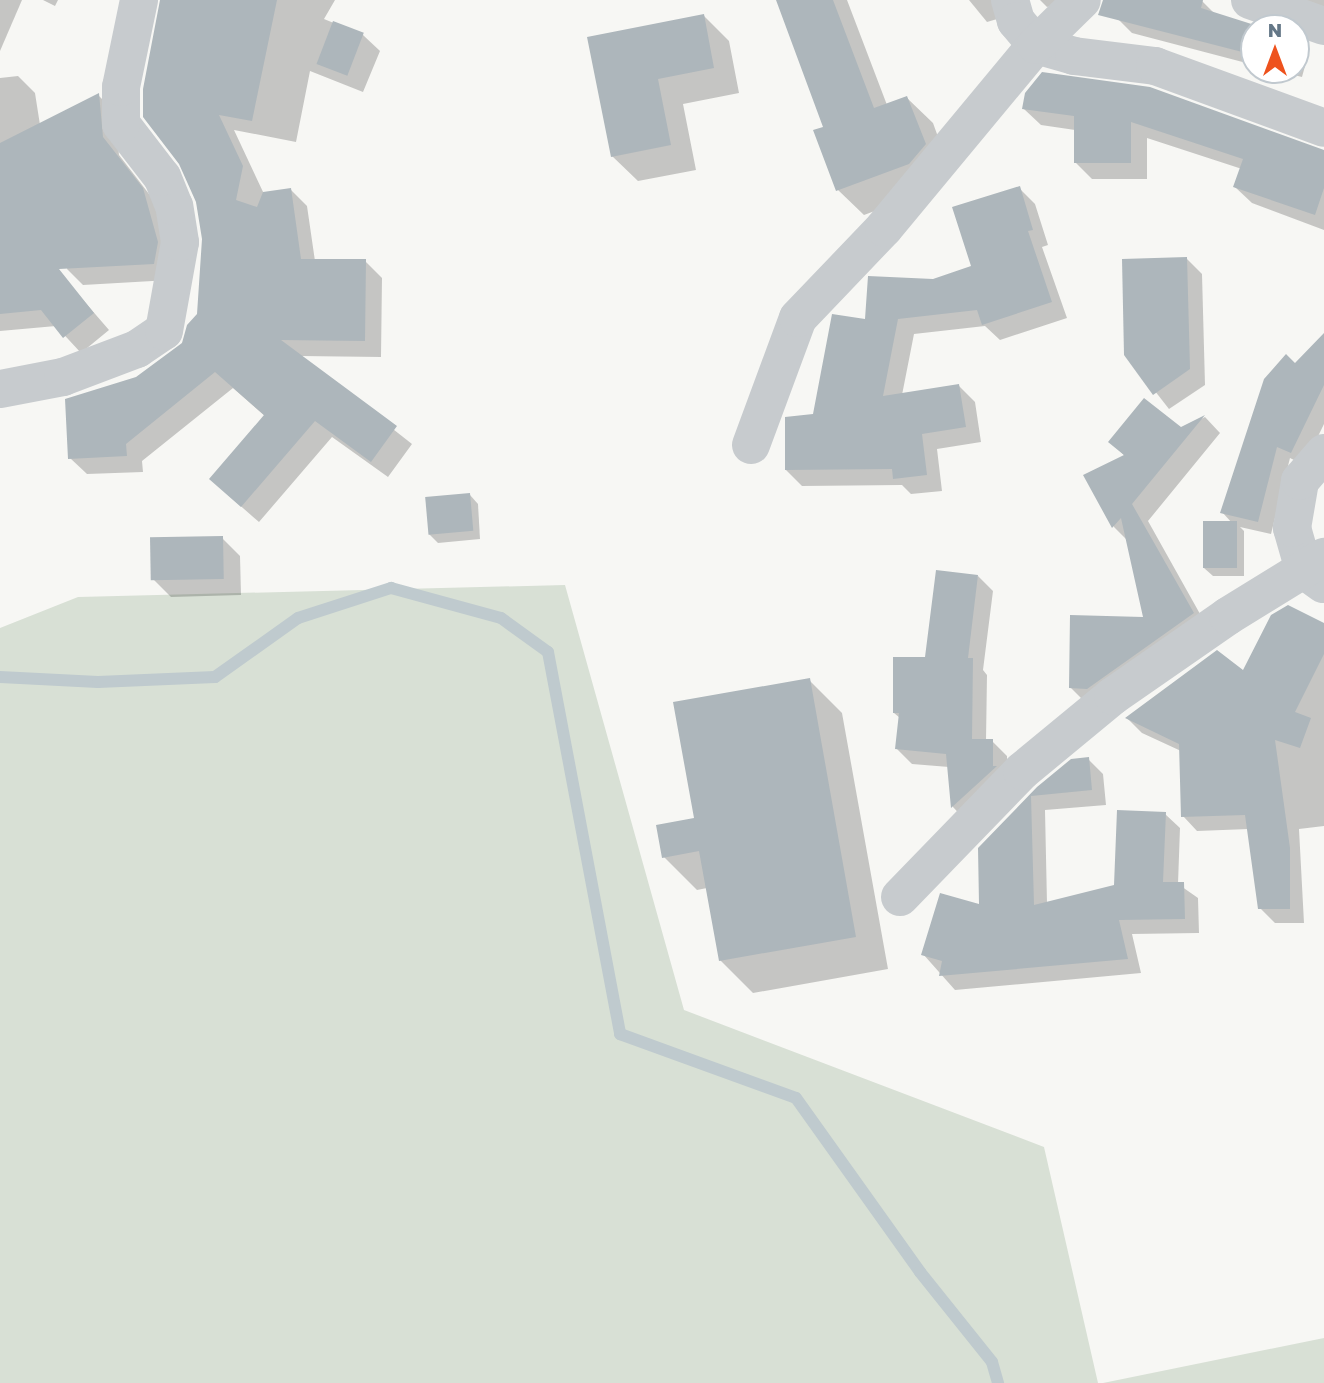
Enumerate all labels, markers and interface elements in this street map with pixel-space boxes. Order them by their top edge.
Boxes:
north arrow [1240,14,1310,84]
text: N [1268,18,1282,41]

